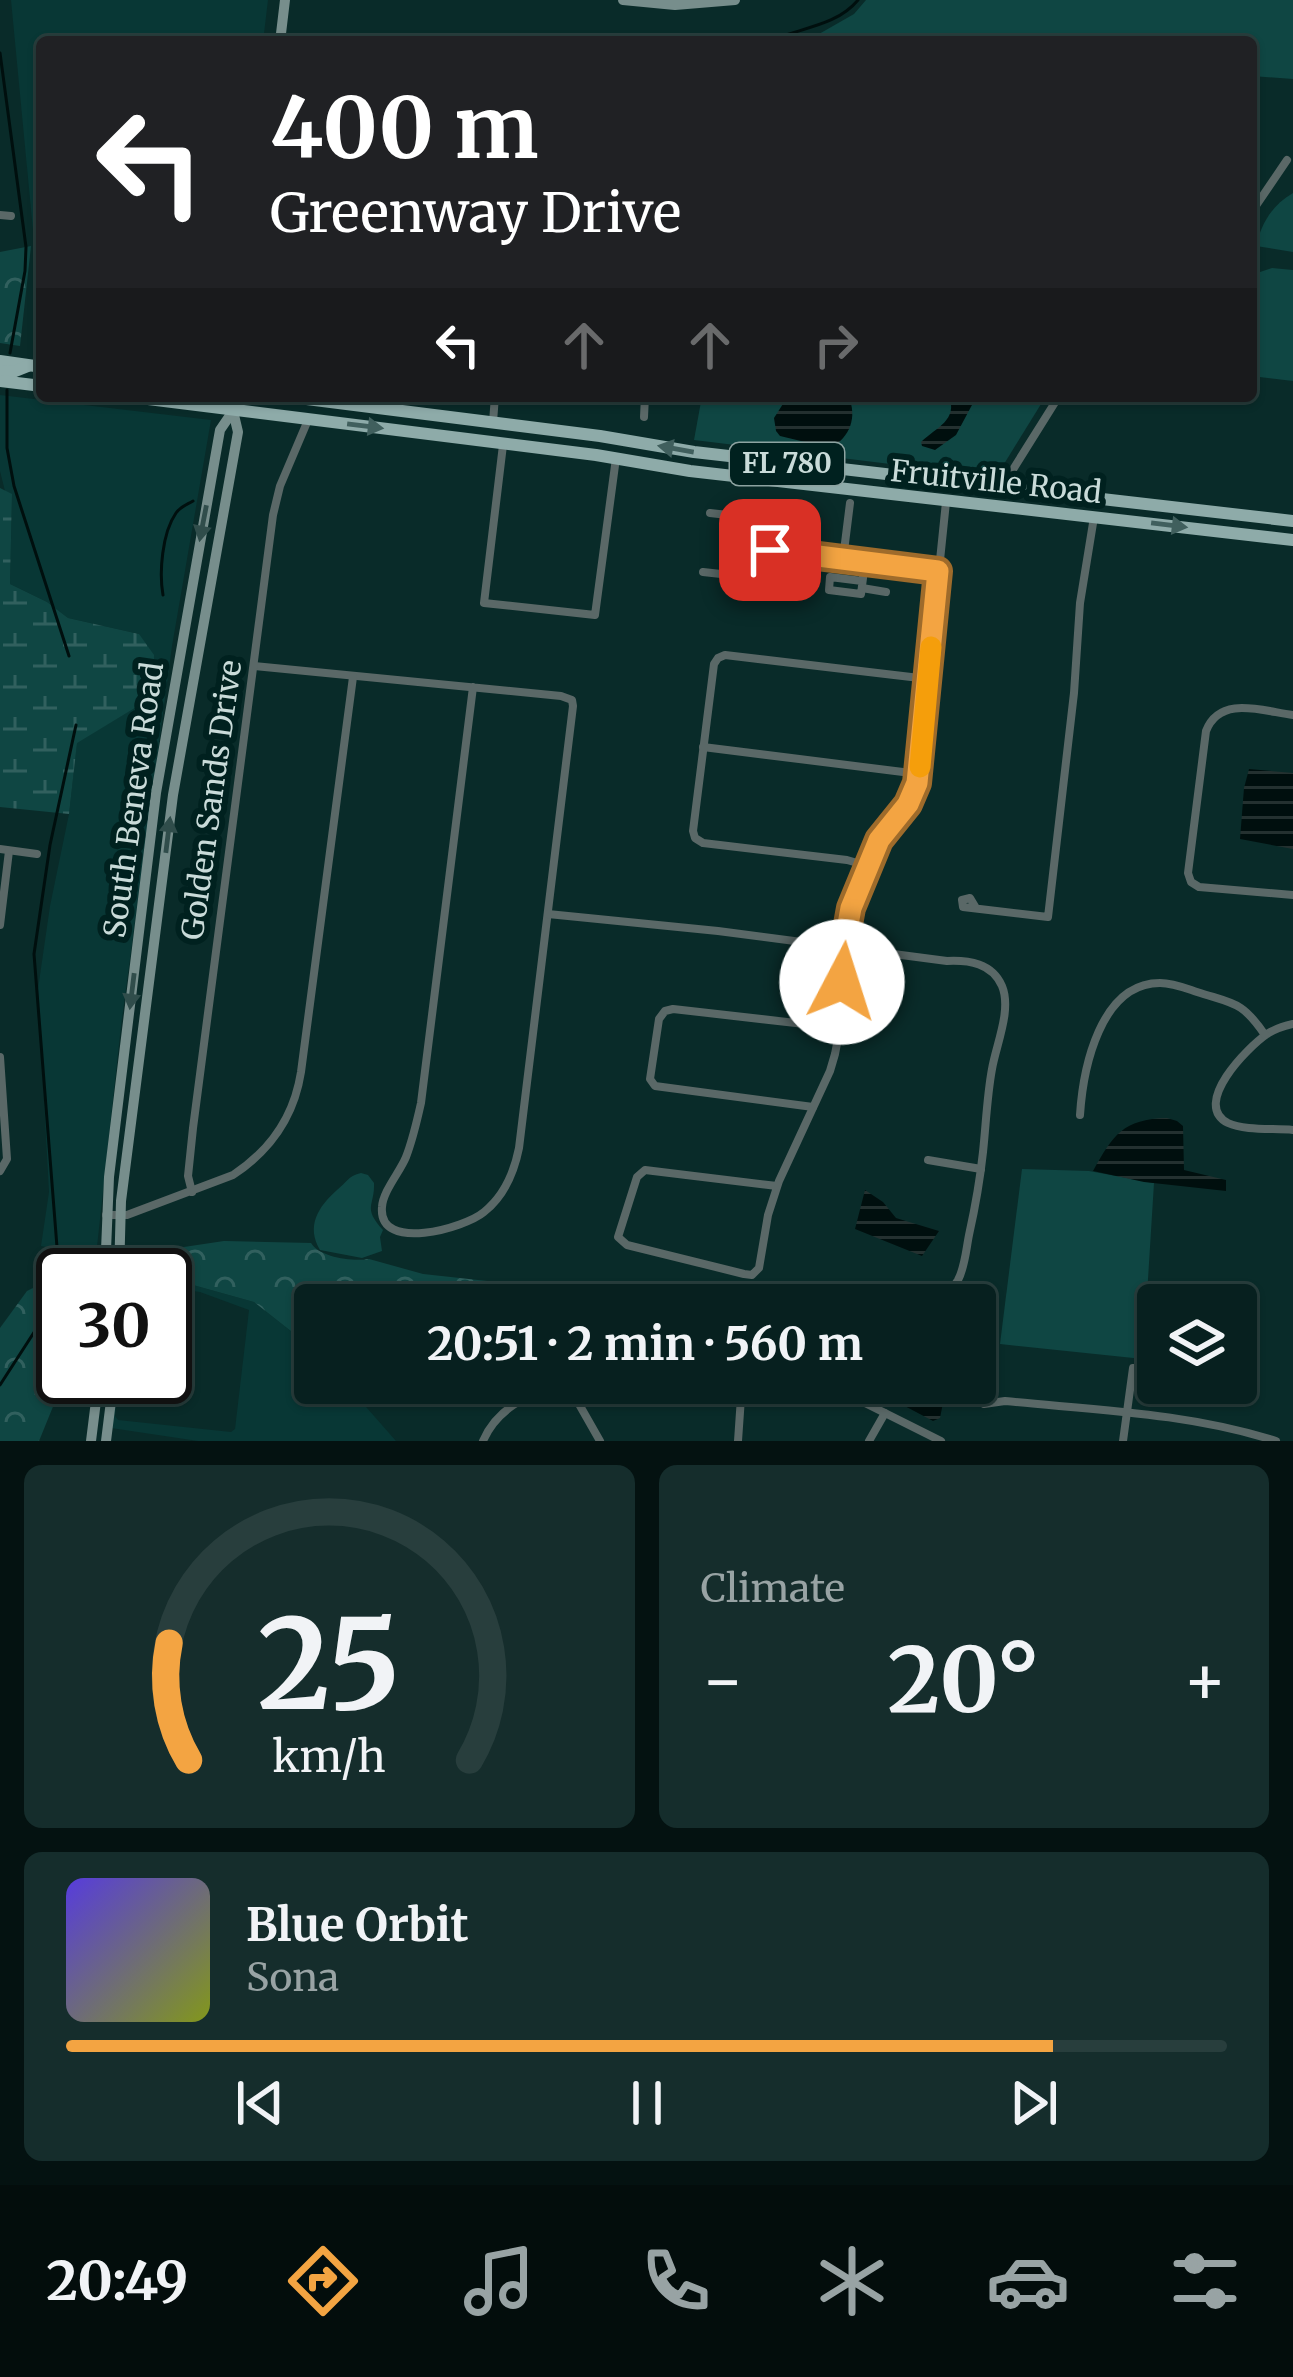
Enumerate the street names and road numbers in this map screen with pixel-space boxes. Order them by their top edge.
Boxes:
road number: FL 780 [730,443,844,485]
street label: Fruitville Road [889,451,1104,511]
street label: Golden Sands Drive [173,658,249,942]
street label: South Beneva Road [95,660,171,940]

